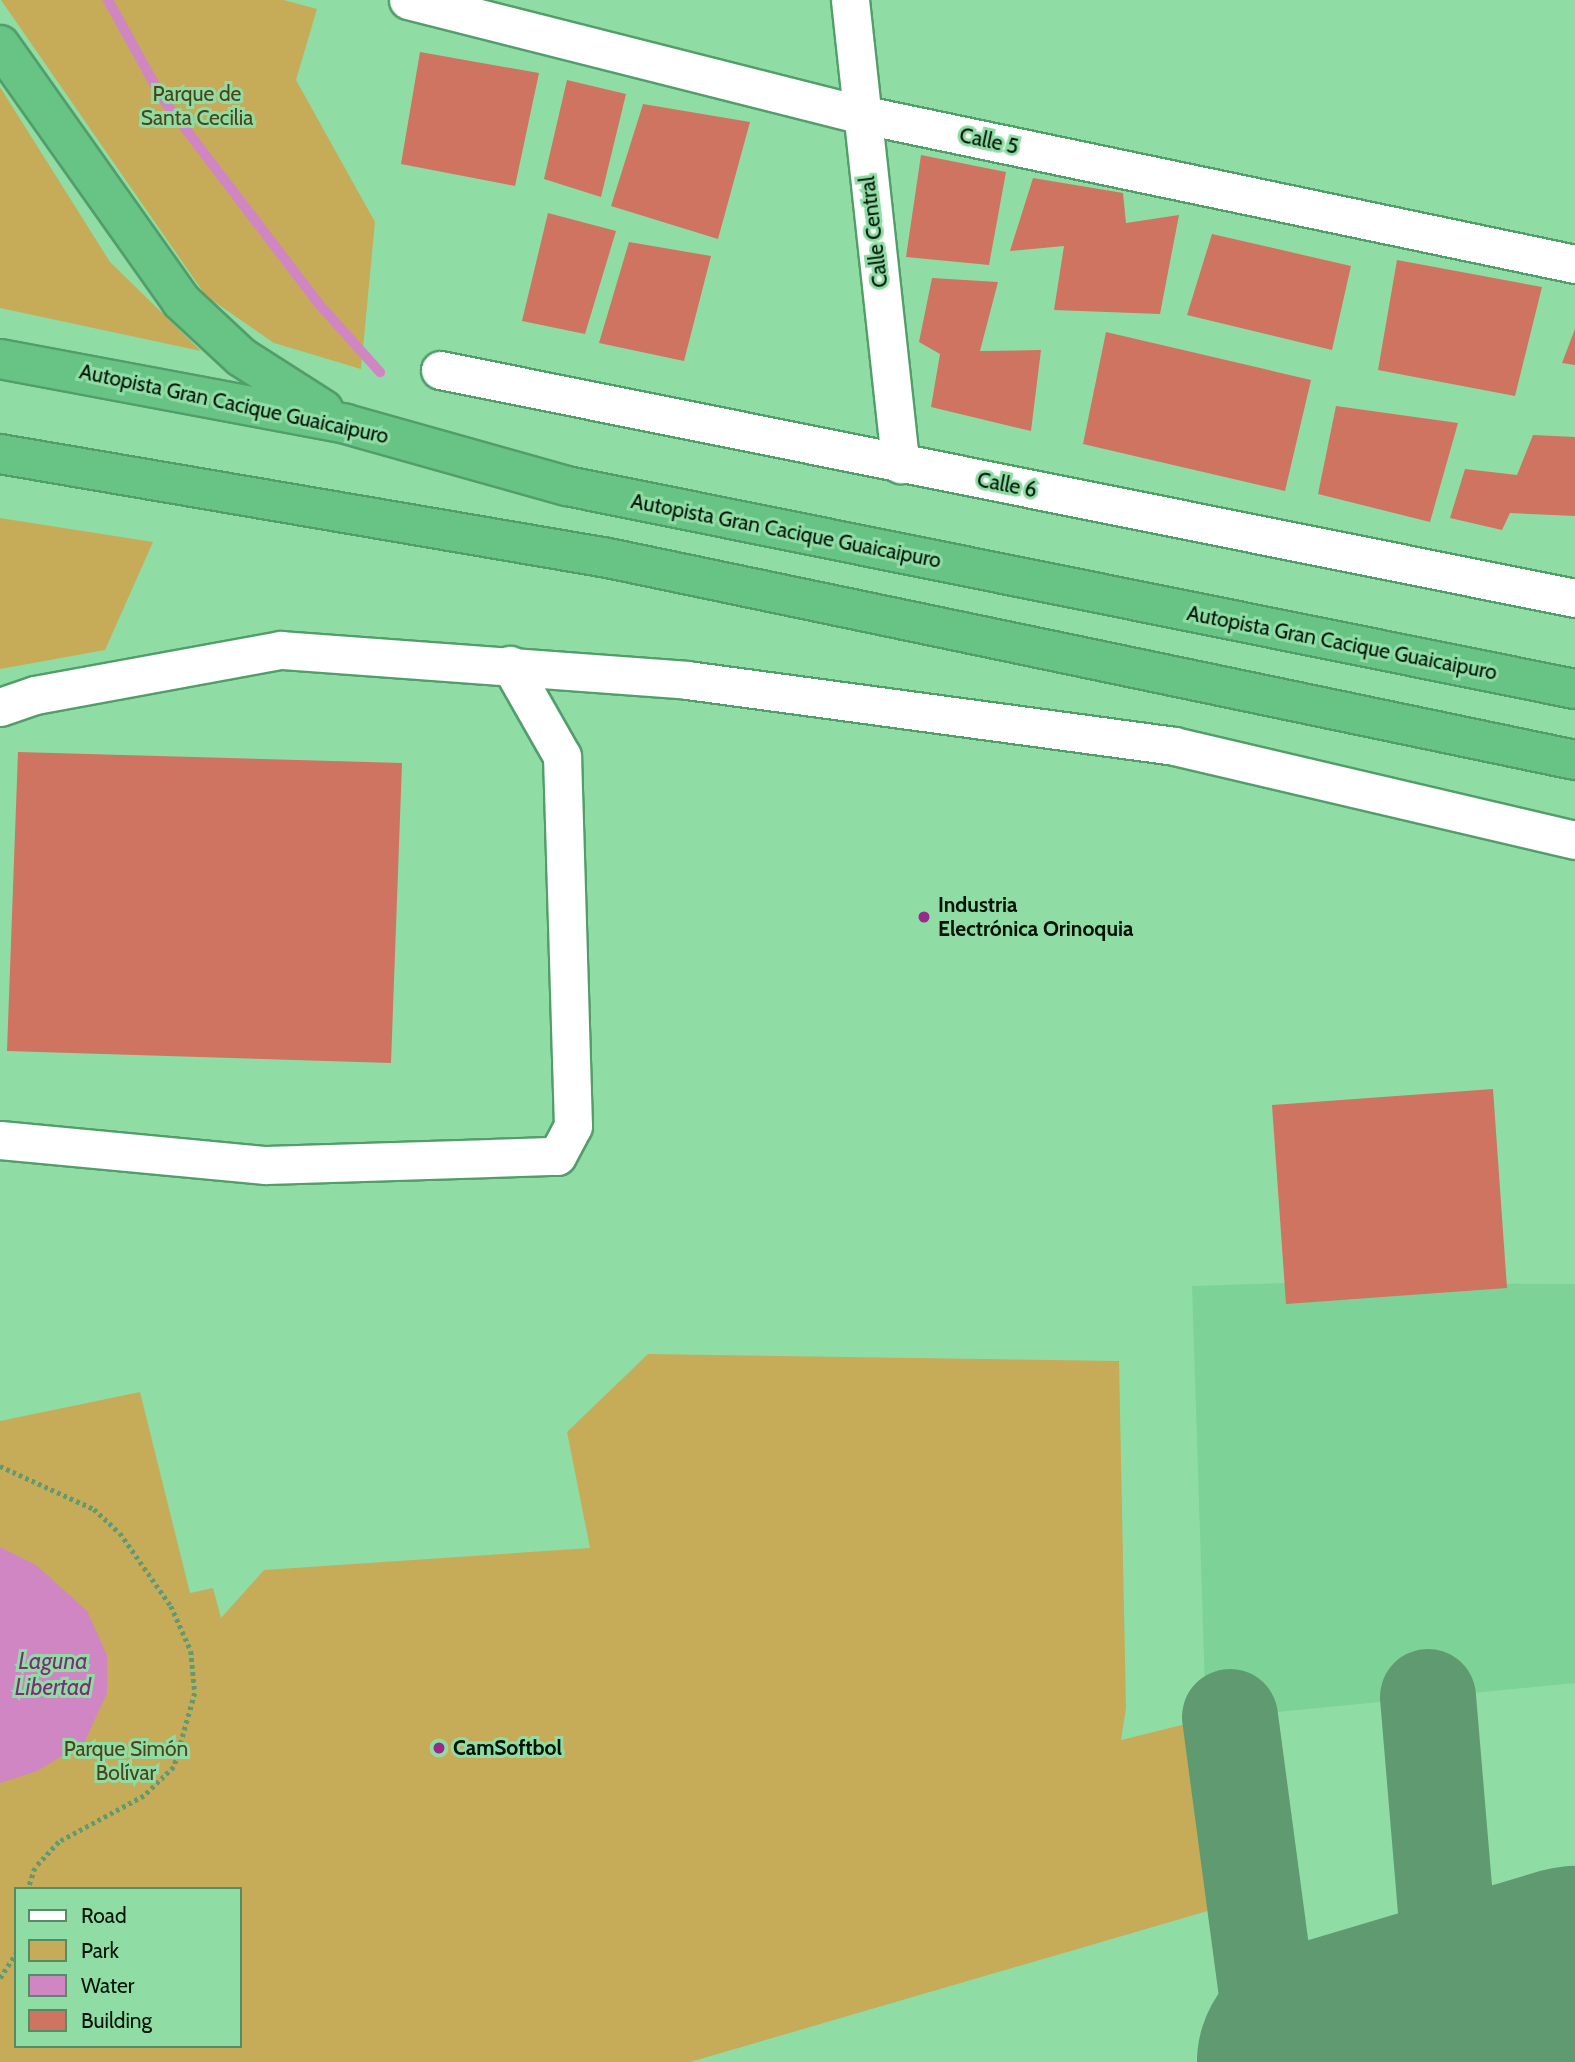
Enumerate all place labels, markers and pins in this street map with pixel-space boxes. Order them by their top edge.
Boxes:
place label: Industria Electrónica Orinoquia [938,892,1133,942]
marker: Industria Electrónica Orinoquia [916,909,932,925]
place label: CamSoftbol [453,1735,562,1761]
marker: CamSoftbol [431,1740,447,1756]

